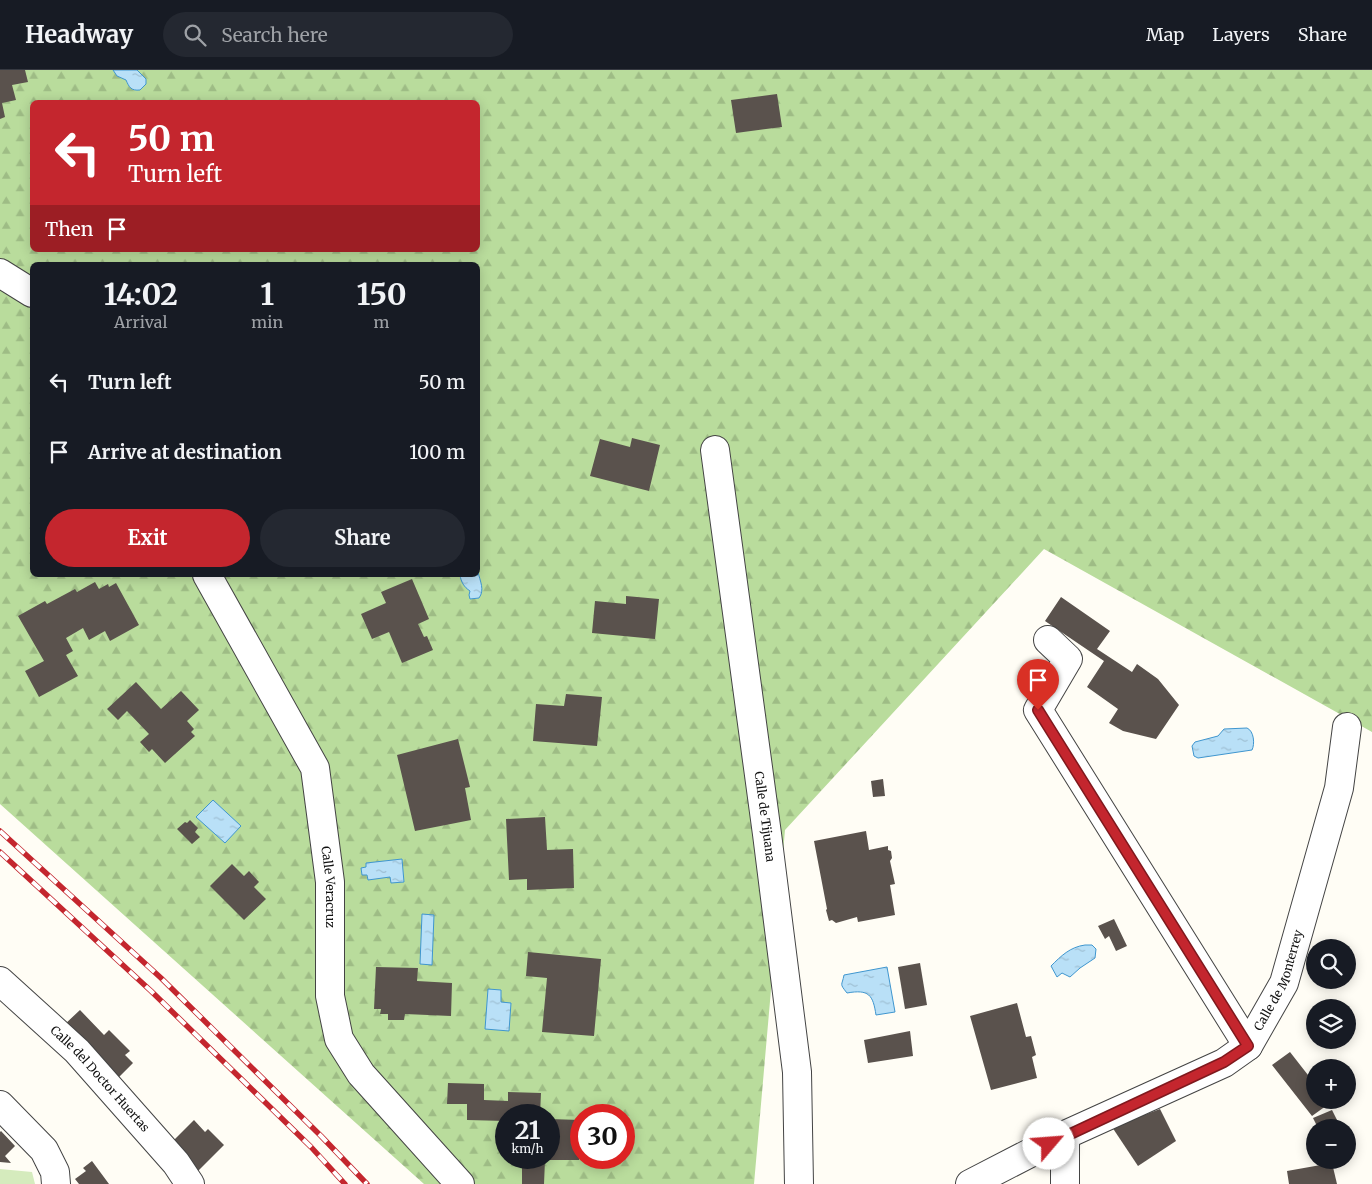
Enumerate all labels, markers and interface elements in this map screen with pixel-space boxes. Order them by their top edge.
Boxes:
search box [163,12,513,57]
text: Headway [25,19,133,50]
icon: search [181,21,209,49]
text: Search here [221,23,328,47]
text: Map [1146,23,1184,46]
text: Layers [1212,23,1270,46]
text: Share [1298,23,1347,46]
text: 50 m [128,117,215,161]
icon: left [45,120,110,185]
text: Turn left [128,160,222,188]
icon: arrive [103,215,131,243]
text: Then [45,217,93,241]
text: 14:02 [103,275,178,313]
text: 1 [260,275,274,313]
text: 150 [356,275,407,313]
text: Arrival [114,312,167,332]
text: min [251,312,283,332]
text: m [374,312,389,332]
icon: left [45,368,73,396]
text: Turn left [88,370,172,394]
text: 50 m [419,370,465,394]
icon: arrive [45,438,73,466]
text: Arrive at destination [88,440,282,464]
text: 100 m [409,440,465,464]
button: Exit [45,509,250,567]
button: Share [260,509,465,567]
pin [1017,659,1059,710]
icon: arrive [1024,666,1052,694]
street label: Calle de Tijuana [752,770,779,863]
street label: Calle Veracruz [318,845,338,928]
street label: Calle de Monterrey [1250,928,1306,1033]
map controls [1306,939,1356,1169]
button: search [1306,939,1356,989]
button: layers [1306,999,1356,1049]
street label: Calle del Doctor Huertas [47,1022,153,1135]
button: + [1306,1059,1356,1109]
speed limit sign: 30 [570,1104,635,1169]
text: 21 [515,1114,540,1146]
position arrow [1022,1117,1074,1169]
button: − [1306,1119,1356,1169]
text: km/h [512,1141,543,1156]

